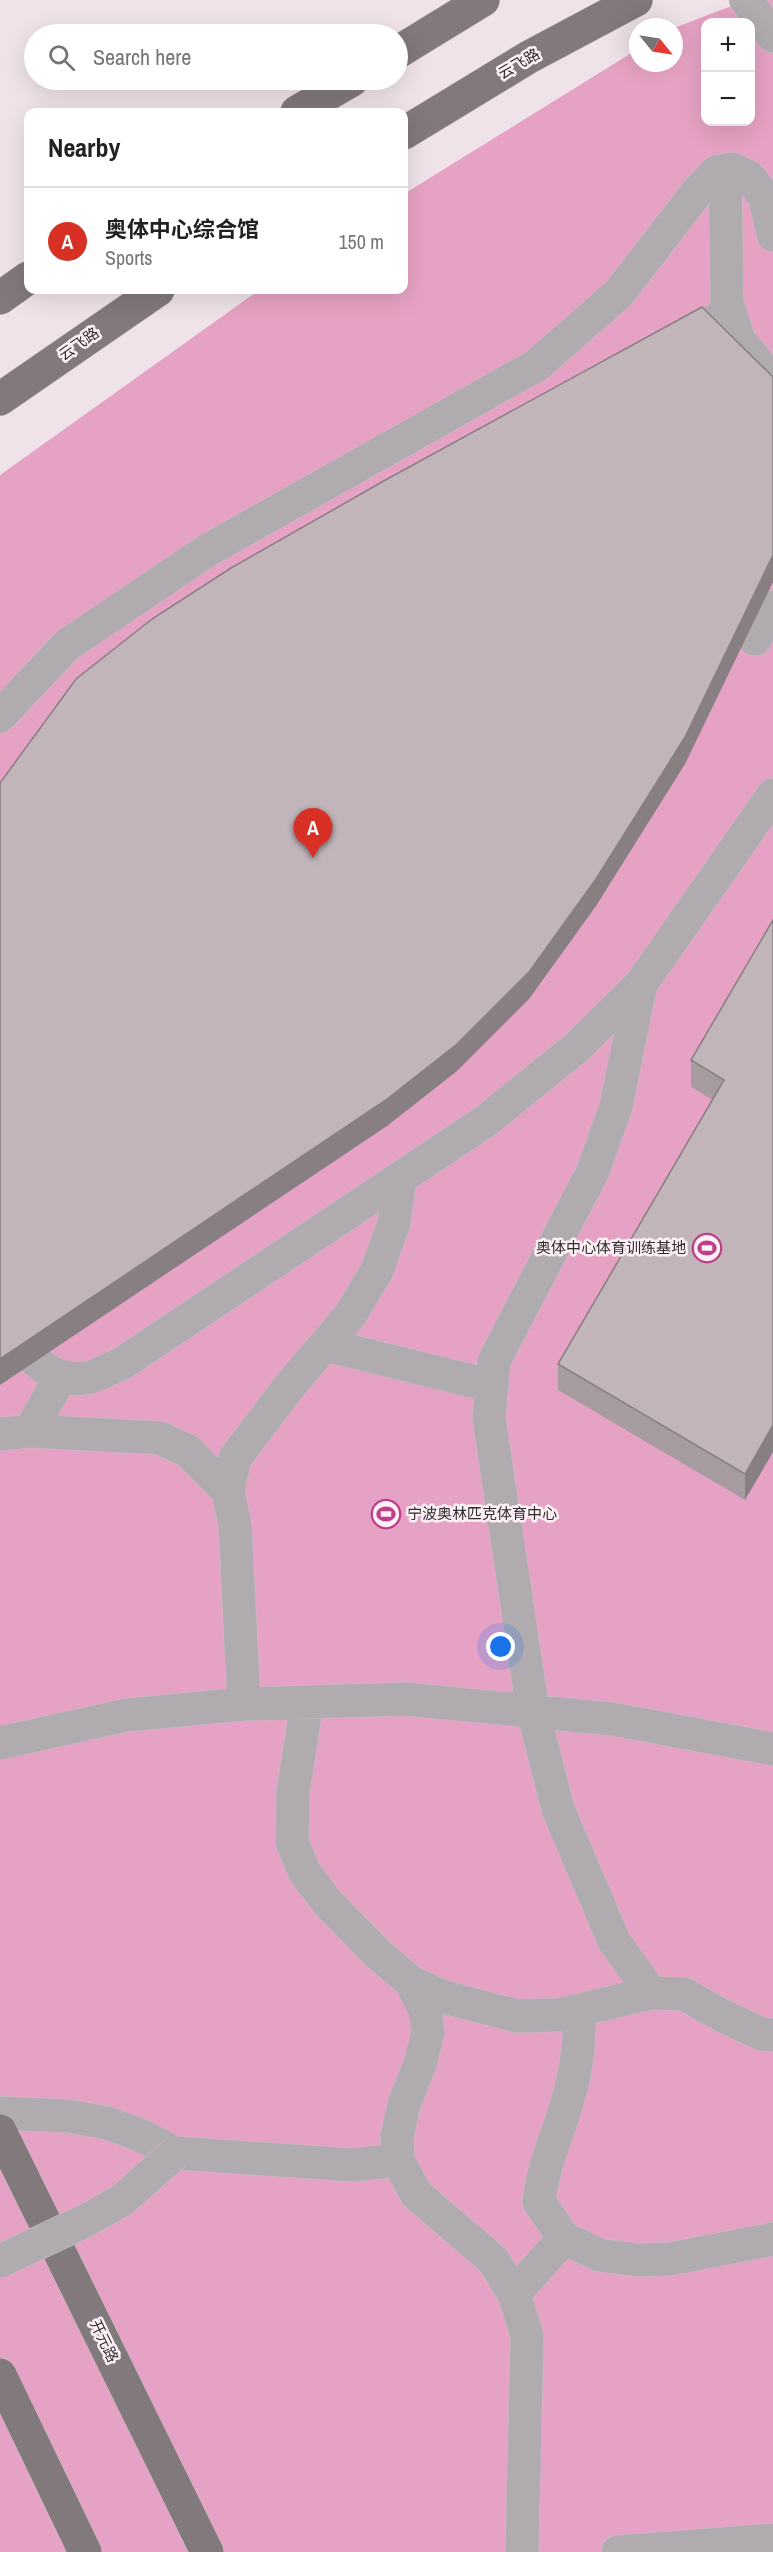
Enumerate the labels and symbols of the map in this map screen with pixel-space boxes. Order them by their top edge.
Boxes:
north arrow [629,18,683,72]
street label: 云飞路 [494,43,543,84]
street label: 云飞路 [54,322,103,365]
pin: A [294,808,332,858]
sports icon: 奥体中心体育训练基地 [691,1232,723,1264]
place label: 奥体中心体育训练基地 [536,1237,686,1258]
sports icon: 宁波奥林匹克体育中心 [370,1498,402,1530]
place label: 宁波奥林匹克体育中心 [407,1503,557,1524]
your location [486,1632,515,1661]
street label: 开元路 [85,2316,124,2366]

